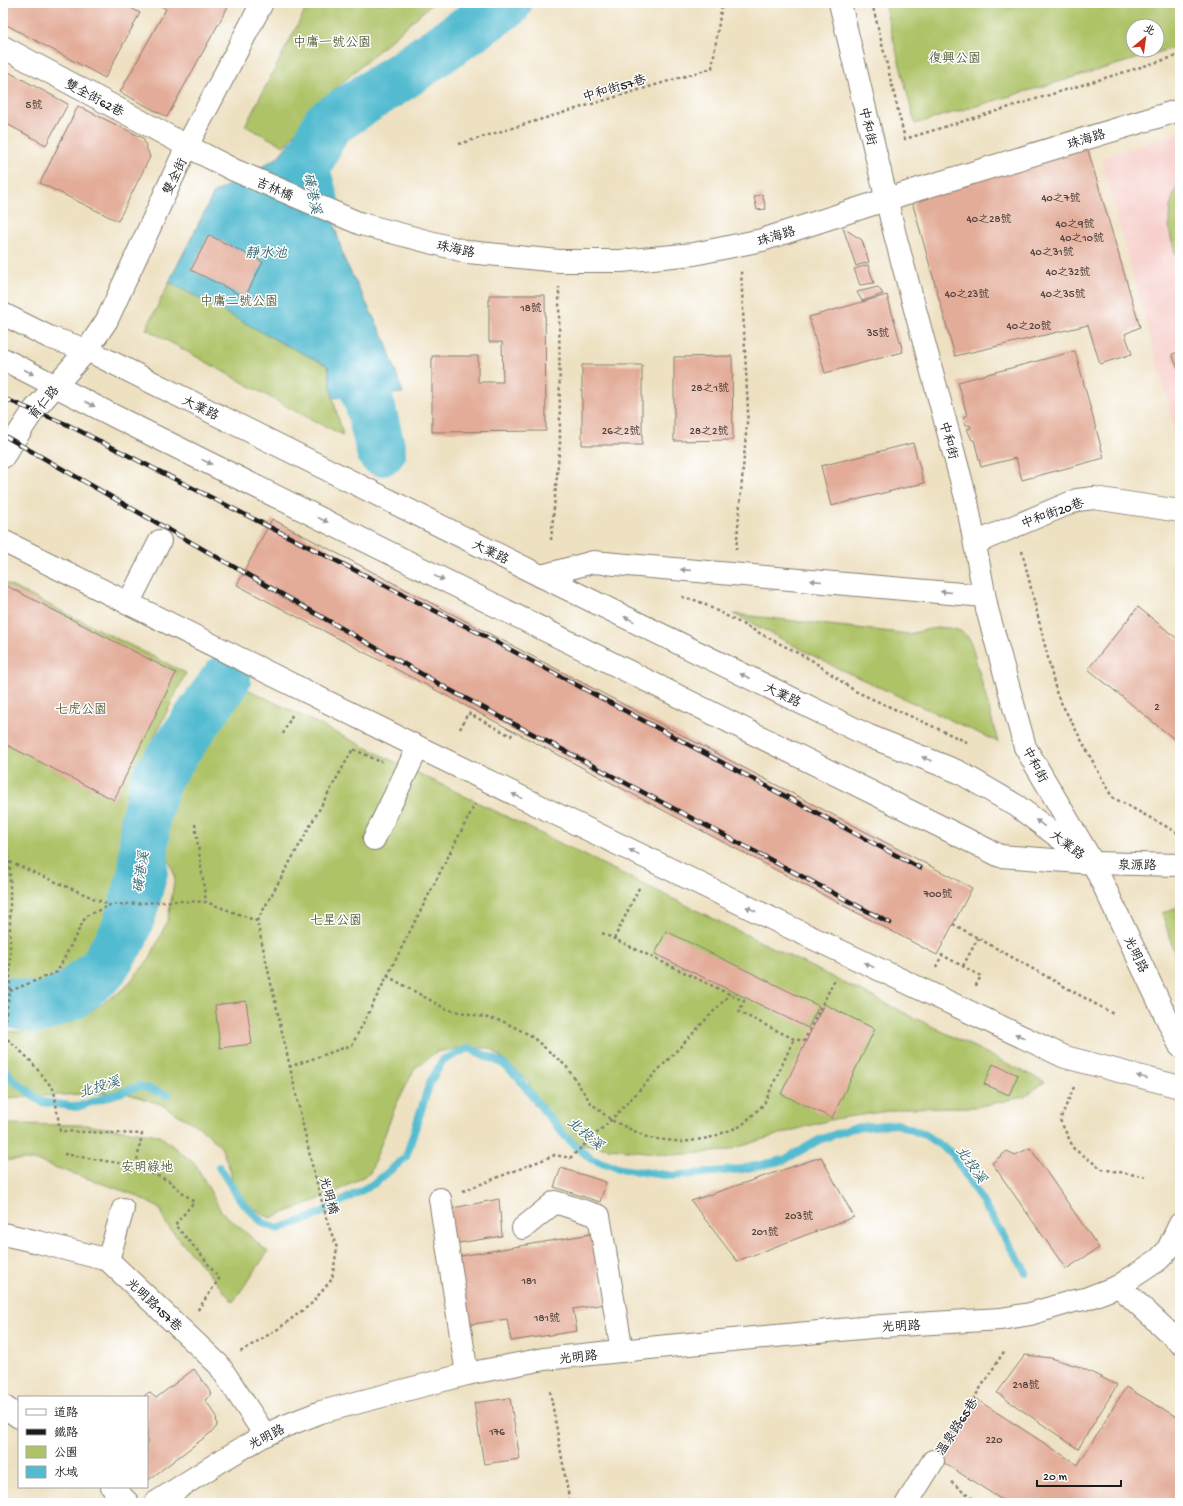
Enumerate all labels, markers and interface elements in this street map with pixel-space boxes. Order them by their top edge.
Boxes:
north arrow [1125,18,1165,58]
text: 北 [1141,23,1157,39]
park label: 中庸一號公園 [293,35,371,51]
park label: 復興公園 [929,51,981,67]
street label: 中和街57巷 [581,72,648,106]
street label: 雙全街62巷 [62,76,127,121]
house number: 5號 [26,99,42,112]
street label: 中和街 [855,106,879,147]
street label: 珠海路 [1066,127,1108,153]
street label: 雙全街 [159,155,191,198]
water label: 磺港溪 [298,171,324,217]
street label: 吉林橋 [253,175,295,205]
house number: 40之7號 [1041,192,1081,205]
house number: 40之28號 [967,213,1011,226]
house number: 40之9號 [1056,218,1094,231]
street label: 珠海路 [756,224,798,250]
house number: 40之10號 [1060,232,1104,245]
street label: 珠海路 [435,238,476,262]
water label: 靜水池 [245,245,288,263]
house number: 40之31號 [1030,246,1074,259]
house number: 40之32號 [1046,266,1090,279]
house number: 40之23號 [945,288,989,301]
house number: 40之35號 [1041,288,1085,301]
park label: 中庸二號公園 [200,294,278,310]
house number: 18號 [519,302,542,315]
house number: 40之20號 [1006,320,1052,333]
house number: 35號 [866,327,889,340]
one-way arrow [24,369,35,375]
house number: 28之1號 [691,382,729,395]
street label: 育仁路 [26,383,63,423]
street label: 大業路 [179,392,222,425]
one-way arrow [84,401,96,407]
street label: 中和街 [935,420,961,461]
house number: 26之2號 [602,425,640,438]
house number: 28之2號 [690,425,728,438]
one-way arrow [201,459,212,465]
street label: 中和街20巷 [1019,495,1086,533]
one-way arrow [317,517,329,523]
street label: 大業路 [469,536,512,569]
one-way arrow [680,567,693,574]
one-way arrow [434,574,445,581]
one-way arrow [810,578,822,585]
one-way arrow [940,589,952,596]
one-way arrow [623,616,634,622]
one-way arrow [740,673,751,679]
street label: 大業路 [761,679,804,712]
park label: 七虎公園 [55,702,107,718]
house number: 2 [1154,702,1160,714]
street label: 中和街 [1018,744,1050,786]
one-way arrow [922,756,933,762]
one-way arrow [512,793,523,799]
one-way arrow [1034,819,1045,827]
street label: 大業路 [1046,827,1088,864]
water label: 磺港溪 [130,849,154,894]
one-way arrow [629,849,640,855]
street label: 泉源路 [1117,858,1157,874]
house number: 700號 [922,888,953,901]
one-way arrow [746,906,757,912]
park label: 七星公園 [310,913,362,929]
street label: 光明路 [1119,934,1151,976]
one-way arrow [863,962,874,968]
one-way arrow [1014,1033,1025,1039]
water label: 北投溪 [77,1073,123,1103]
one-way arrow [1136,1074,1148,1080]
water label: 北投溪 [563,1114,607,1156]
water label: 北投溪 [951,1143,990,1188]
park label: 安明綠地 [121,1160,173,1176]
street label: 光明橋 [315,1175,341,1217]
house number: 203號 [785,1210,813,1223]
house number: 201號 [751,1226,779,1239]
street label: 光明路157巷 [122,1275,185,1335]
house number: 181 [521,1276,536,1288]
house number: 181號 [533,1312,560,1325]
street label: 光明路 [881,1318,921,1336]
street label: 光明路 [558,1348,598,1368]
house number: 218號 [1013,1379,1039,1392]
street label: 溫泉路65巷 [933,1395,982,1459]
legend [18,1396,148,1488]
text: 道路 [54,1406,78,1421]
street label: 光明路 [246,1422,288,1454]
text: 鐵路 [54,1426,78,1441]
house number: 176 [488,1427,505,1439]
house number: 220 [985,1435,1003,1447]
text: 公園 [54,1446,78,1461]
scale bar [1037,1462,1121,1488]
text: 水域 [54,1466,78,1481]
text: 20 m [1043,1471,1068,1485]

